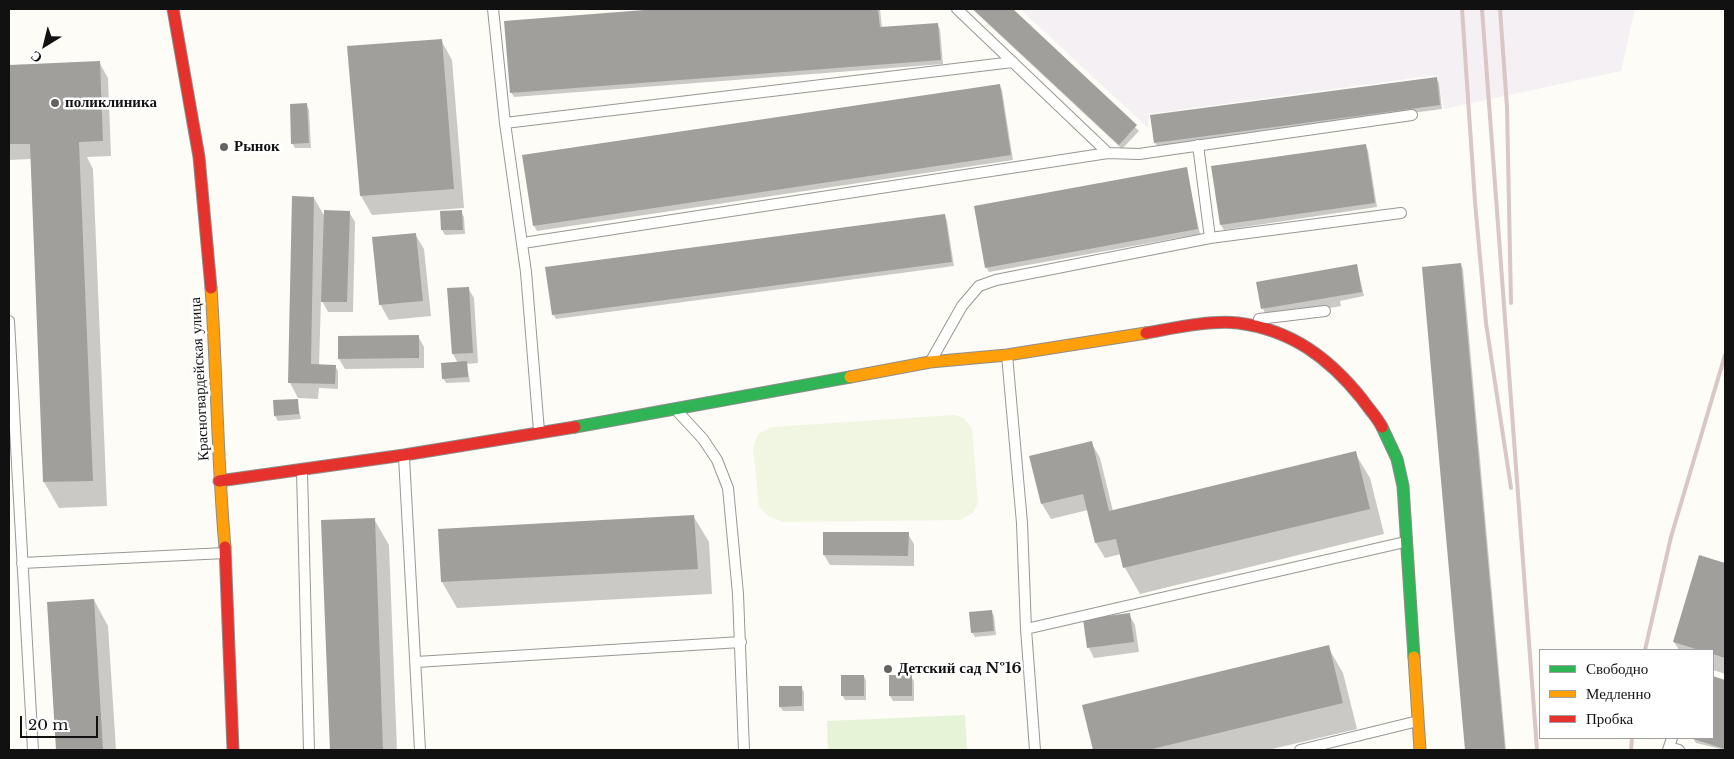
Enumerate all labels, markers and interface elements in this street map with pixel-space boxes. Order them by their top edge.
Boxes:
north arrow [20,20,70,70]
text: С [27,47,46,67]
place label: поликлиника [65,94,157,112]
marker: поликлиника [49,97,61,109]
place label: Рынок [234,138,280,156]
marker: Рынок [218,141,230,153]
street label: Красногвардейская улица [187,297,213,461]
legend [1539,649,1714,739]
text: Свободно [1586,659,1648,678]
place label: Детский сад №16 [898,660,1022,678]
marker: Детский сад №16 [882,663,894,675]
text: Медленно [1586,684,1651,703]
scale bar [22,706,100,738]
text: Пробка [1586,709,1633,728]
text: 20 m [28,715,68,734]

